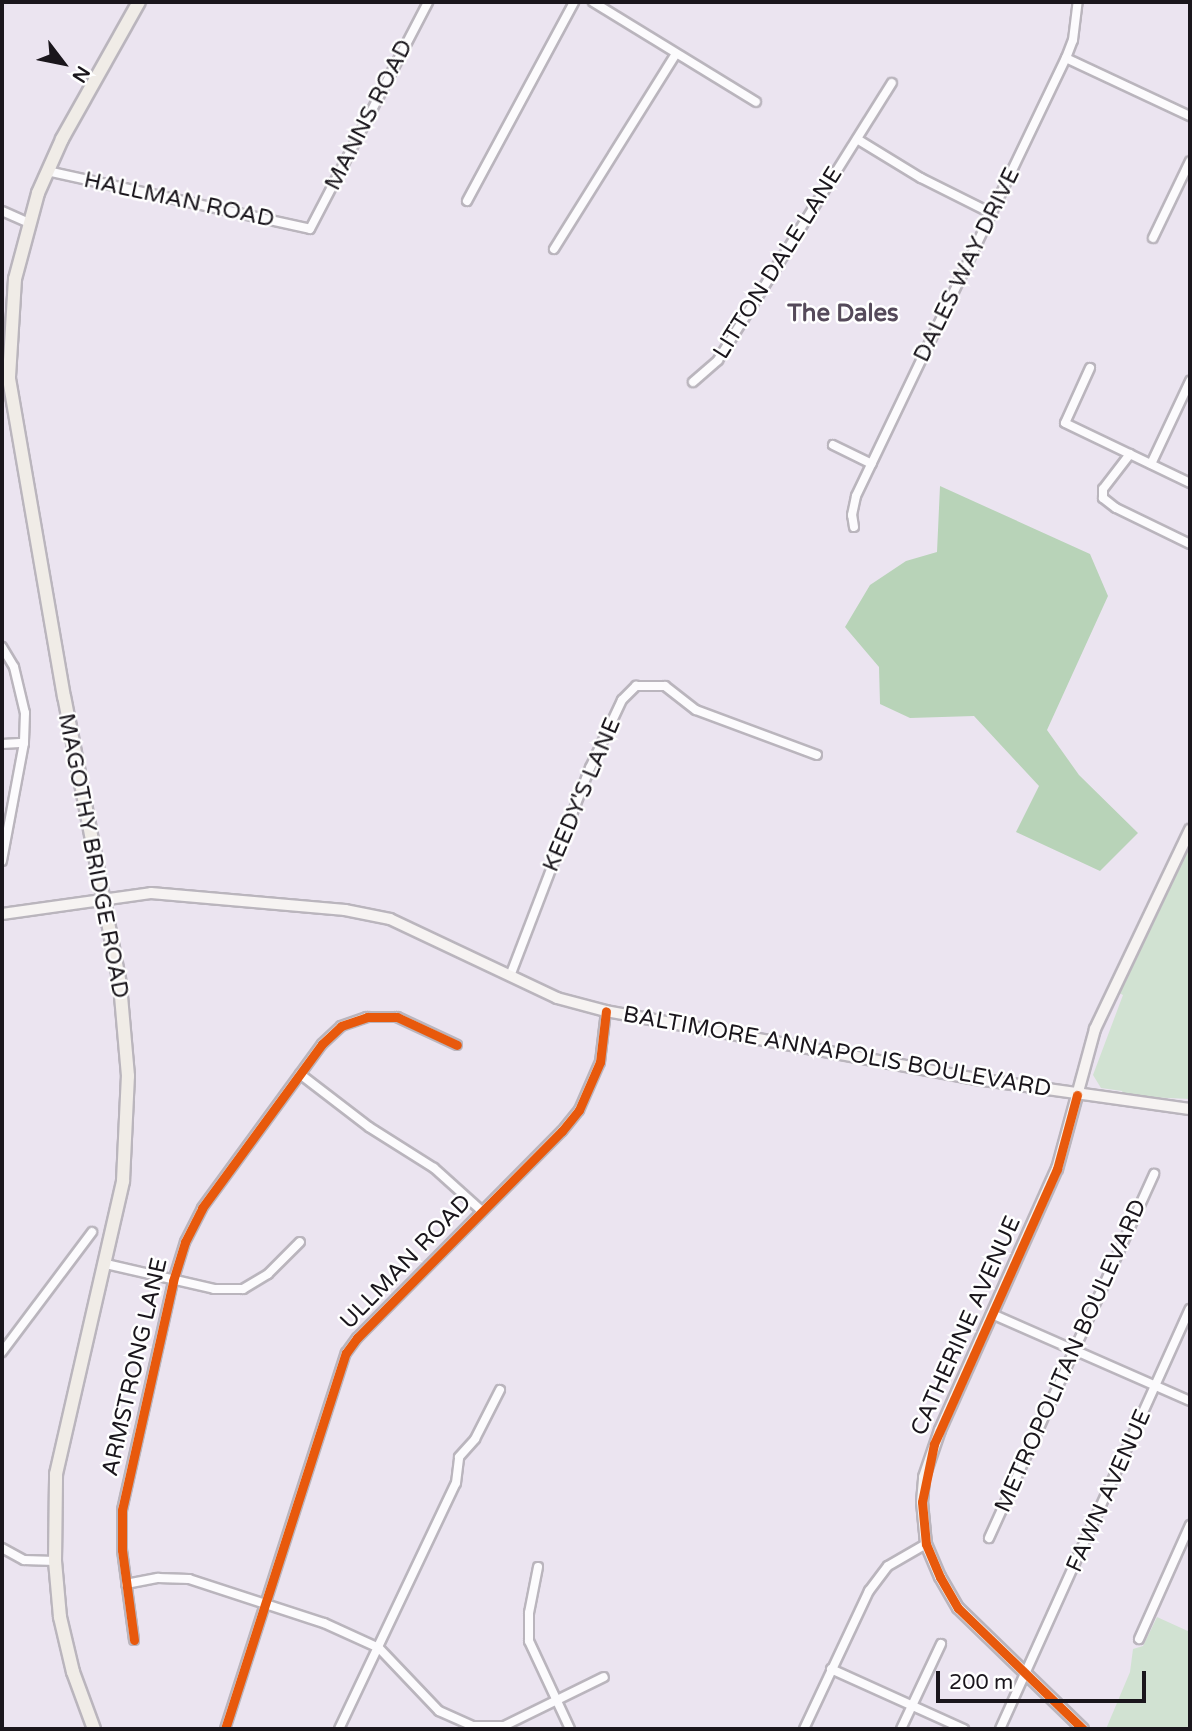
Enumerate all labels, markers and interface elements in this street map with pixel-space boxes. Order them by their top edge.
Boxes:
north arrow [28,28,98,98]
street label: MANNS ROAD [319,35,419,195]
text: N [67,62,94,86]
street label: LITTON DALE LANE [708,162,848,364]
street label: DALES WAY DRIVE [908,163,1026,367]
street label: HALLMAN ROAD [81,166,277,234]
district label: The Dales [787,300,899,328]
street label: MAGOTHY BRIDGE ROAD [52,711,134,1001]
street label: KEEDY'S LANE [537,714,627,876]
street label: BALTIMORE ANNAPOLIS BOULEVARD [621,1001,1053,1103]
street label: ULLMAN ROAD [335,1189,477,1335]
street label: METROPOLITAN BOULEVARD [989,1195,1153,1517]
street label: CATHERINE AVENUE [905,1212,1027,1440]
street label: ARMSTRONG LANE [96,1255,174,1479]
street label: FAWN AVENUE [1061,1405,1157,1577]
scale bar [940,1658,1150,1702]
text: 200 m [949,1670,1013,1695]

